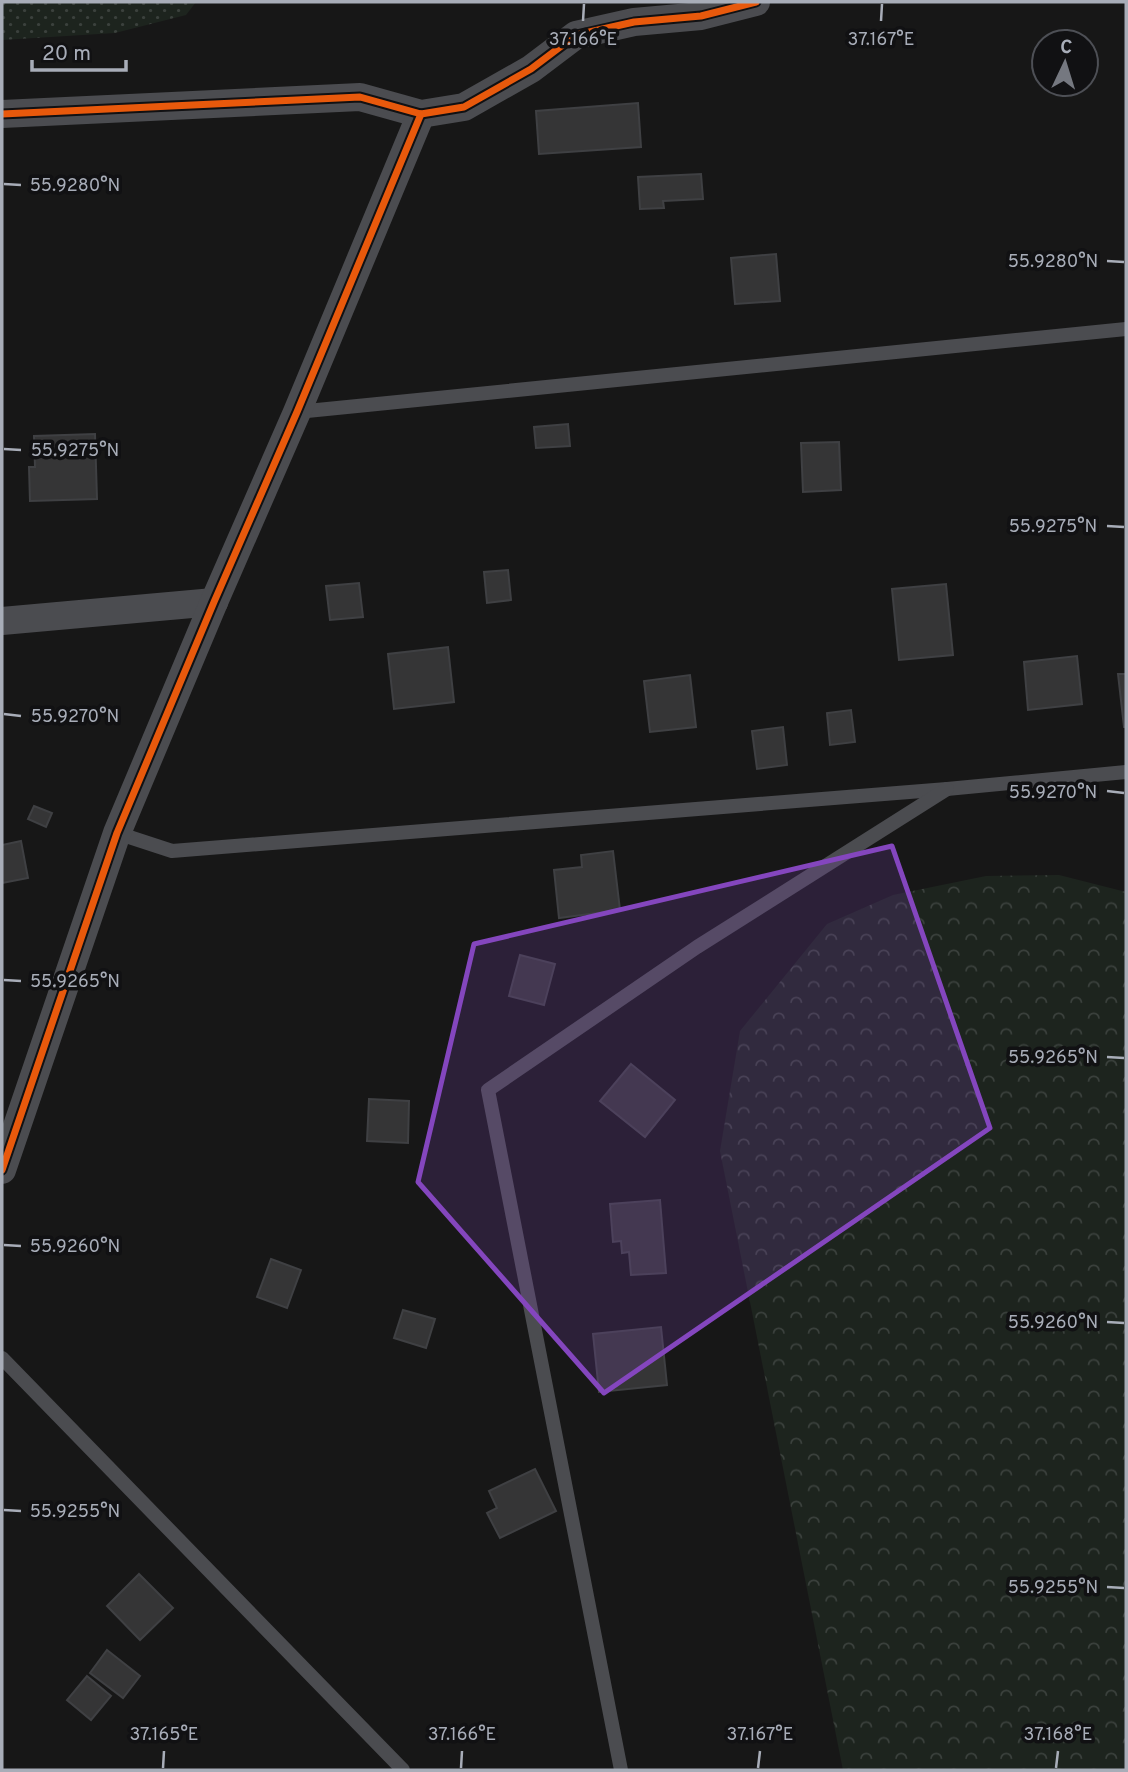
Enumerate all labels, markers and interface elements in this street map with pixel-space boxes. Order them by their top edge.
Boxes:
scale bar [32,28,126,72]
north arrow [1030,28,1100,98]
text: 37.166°E [549,29,617,52]
text: 37.167°E [848,29,914,52]
text: С [1059,36,1073,60]
text: 20 m [42,41,91,68]
text: 55.9280°N [30,175,120,198]
text: 55.9280°N [1008,251,1098,274]
text: 55.9275°N [31,440,119,463]
text: 55.9275°N [1009,516,1097,539]
text: 55.9270°N [31,706,119,729]
text: 55.9270°N [1009,782,1097,805]
text: 55.9265°N [30,971,120,994]
text: 55.9265°N [1008,1047,1098,1070]
text: 55.9260°N [30,1236,120,1259]
text: 55.9260°N [1008,1312,1098,1335]
text: 55.9255°N [30,1501,120,1524]
text: 55.9255°N [1008,1577,1098,1600]
text: 37.165°E [129,1724,199,1747]
text: 37.166°E [428,1724,496,1747]
text: 37.167°E [727,1724,793,1747]
text: 37.168°E [1024,1724,1092,1747]

